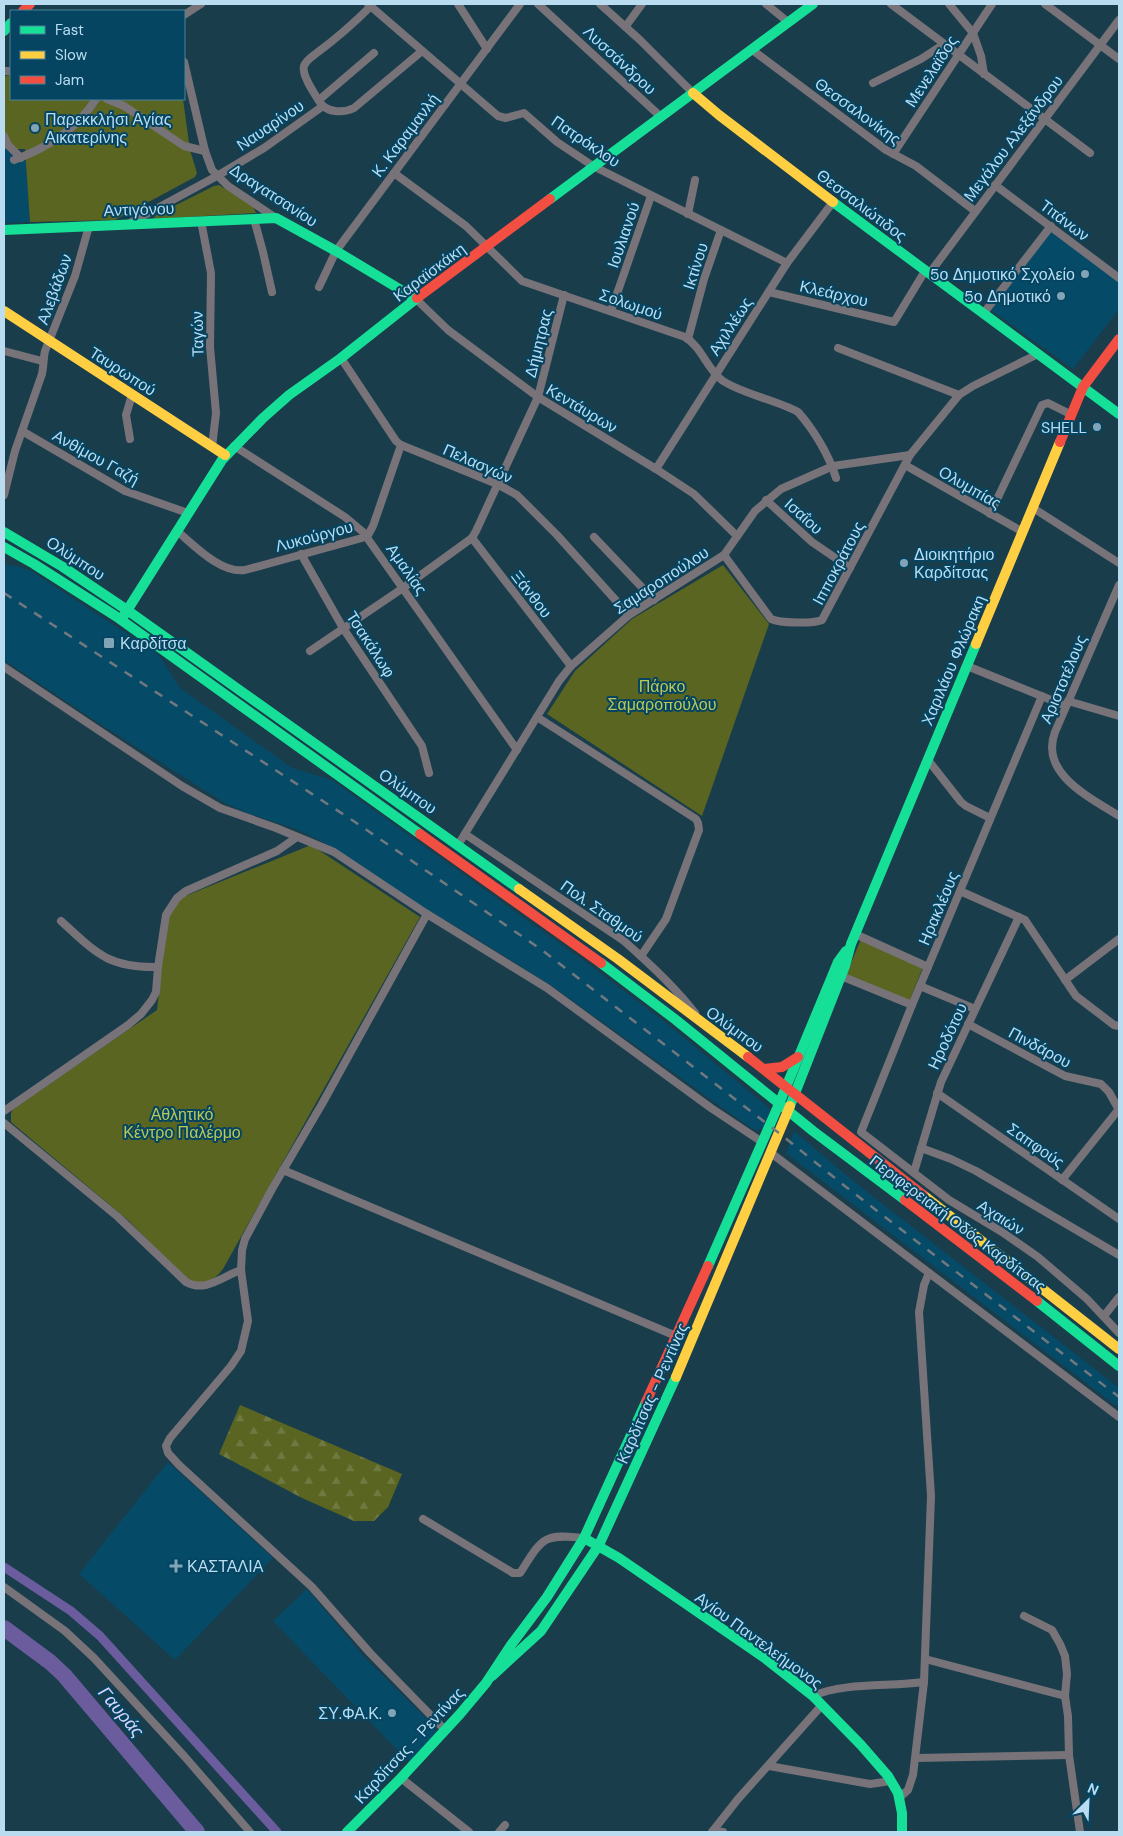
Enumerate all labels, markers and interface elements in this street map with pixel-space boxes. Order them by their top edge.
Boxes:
legend [10,10,185,100]
text: Fast [55,20,84,40]
street label: Λυσσάνδρου [579,21,660,99]
street label: Μενελαϊδος [900,31,963,111]
text: Slow [55,45,88,65]
text: Jam [55,70,84,90]
street label: Μεγάλου Αλεξάνδρου [959,71,1068,206]
street label: Θεσσαλονίκης [811,73,905,150]
street label: Κ. Καραμανλή [367,89,444,181]
street label: Ναυαρίνου [232,95,308,156]
place label: Παρεκκλήσι Αγίας Αικατερίνης [45,109,172,148]
street label: Πατρόκλου [547,111,624,172]
marker: Παρεκκλήσι Αγίας Αικατερίνης [29,122,41,134]
street label: Δραγατσανίου [226,159,322,232]
street label: Θεσσαλιώτιδος [812,165,911,246]
street label: Τιτάνων [1036,195,1094,246]
street label: Αντιγόνου [103,198,175,221]
street label: Ιουλιανού [602,199,645,271]
street label: Καραϊσκάκη [389,238,470,307]
street label: Ικτίνου [678,240,713,292]
street label: Αλεβάδων [32,251,77,327]
place label: 5ο Δημοτικό Σχολείο [930,264,1075,285]
marker: 5ο Δημοτικό Σχολείο [1079,268,1091,280]
street label: Κλεάρχου [798,275,870,312]
street label: Σολωμού [596,284,665,325]
place label: 5ο Δημοτικό [964,286,1051,307]
marker: 5ο Δημοτικό [1055,290,1067,302]
street label: Αχιλλέως [704,293,757,360]
street label: Δήμητρας [520,306,557,380]
street label: Ταγών [187,311,208,357]
street label: Ταυρωπού [85,342,160,401]
street label: Κεντάυρων [542,379,621,438]
place label: SHELL [1041,417,1087,438]
marker: SHELL [1091,421,1103,433]
street label: Ανθίμου Γαζή [49,425,143,490]
street label: Πελασγών [440,439,516,488]
street label: Ολυμπίας [935,461,1005,514]
street label: Ισαΐου [780,494,827,539]
street label: Λυκούργου [273,516,355,557]
street label: Ιπποκράτους [808,518,869,609]
street label: Ολύμπου [42,532,109,585]
street label: Αμαλίας [381,540,432,599]
street label: Σαμαροπούλου [610,542,713,619]
place label: Διοικητήριο Καρδίτσας [914,544,994,583]
marker: Διοικητήριο Καρδίτσας [898,557,910,569]
street label: Ξάνθου [507,566,557,622]
street label: Χαριλάου Φλώρακη [916,592,990,729]
street label: Τσακάλωφ [341,607,400,681]
street label: Αριστοτέλους [1035,631,1092,727]
place label: Καρδίτσα [120,633,187,654]
marker: Καρδίτσα [102,636,116,650]
park label: Πάρκο Σαμαροπούλου [607,676,717,715]
street label: Ολύμπου [375,764,441,819]
street label: Ηρακλέους [913,868,964,948]
street label: Πολ. Σταθμού [556,875,647,947]
street label: Ηροδότου [923,1000,972,1073]
street label: Ολύμπου [702,1002,768,1057]
street label: Πινδάρου [1005,1022,1075,1073]
park label: Αθλητικό Κέντρο Παλέρμο [123,1104,241,1143]
street label: Σαπφούς [1003,1118,1069,1173]
street label: Περιφερειακή Οδός Καρδίτσας [865,1150,1050,1297]
street label: Αχαιών [973,1195,1028,1240]
street label: Καρδίτσας - Ρεντίνας [612,1319,693,1467]
place label: ΚΑΣΤΑΛΙΑ [187,1556,264,1577]
marker: ΚΑΣΤΑΛΙΑ [169,1559,183,1573]
street label: Αγίου Παντελεήμονος [691,1587,827,1694]
water label: Γαυράς [93,1681,150,1743]
street label: Καρδίτσας - Ρεντίνας [350,1682,469,1808]
place label: ΣΥ.ΦΑ.Κ. [318,1703,382,1724]
marker: ΣΥ.ΦΑ.Κ. [386,1707,398,1719]
north arrow [1063,1776,1113,1826]
text: N [1085,1779,1102,1799]

